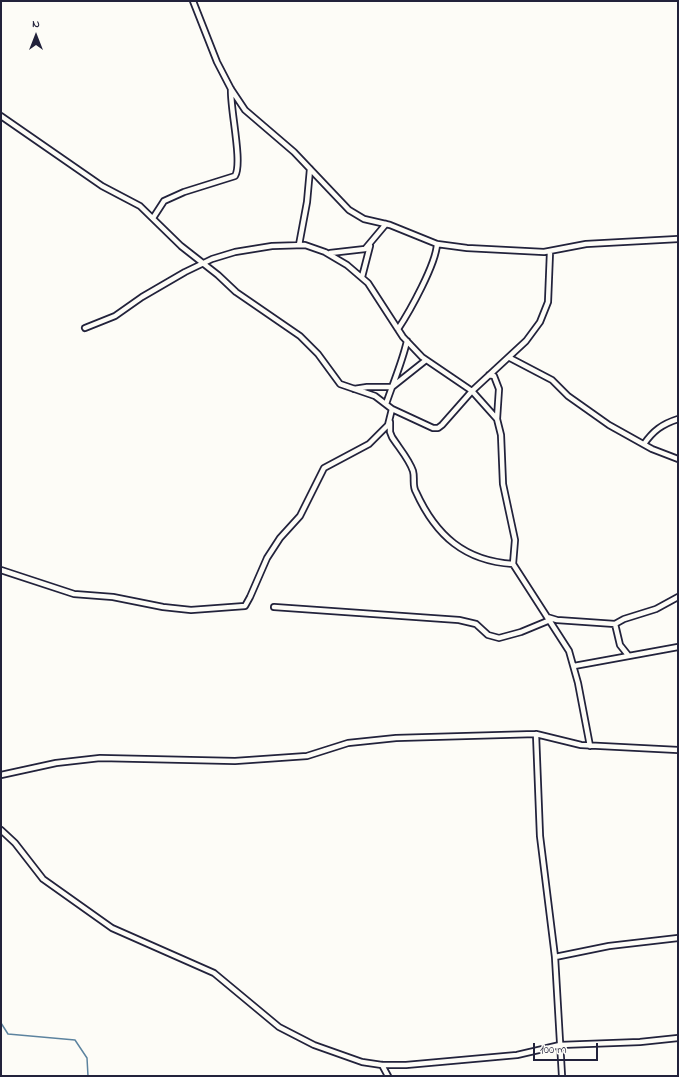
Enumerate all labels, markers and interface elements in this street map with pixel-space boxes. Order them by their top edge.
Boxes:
north arrow [16,16,56,56]
text: N [32,16,40,32]
scale bar [535,1035,600,1061]
text: 100 m [540,1041,567,1059]

